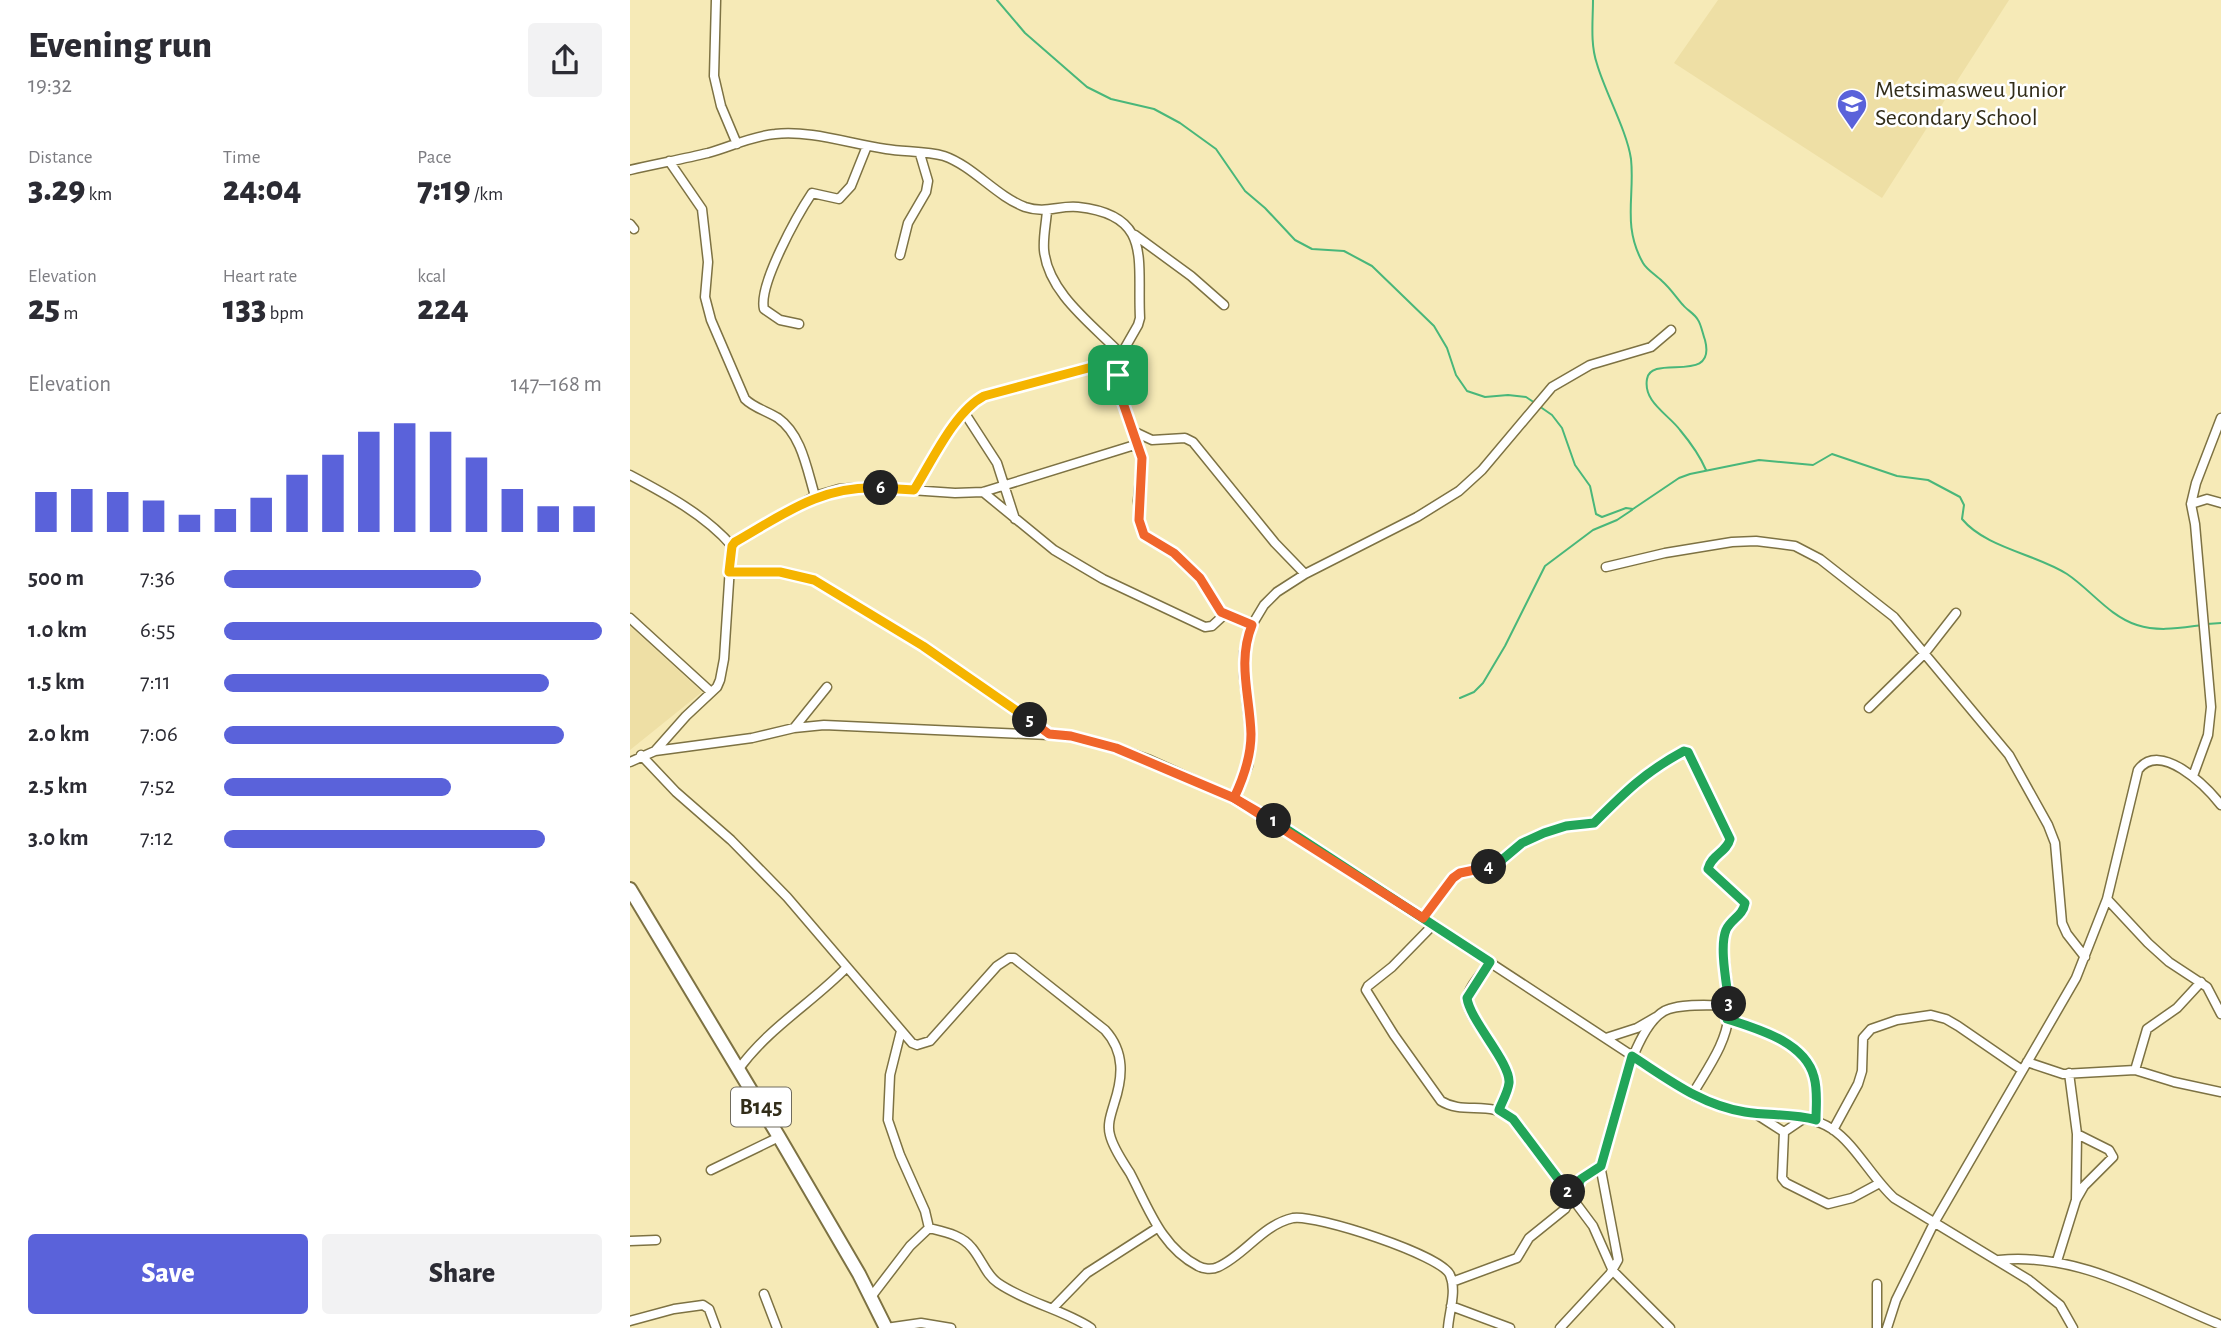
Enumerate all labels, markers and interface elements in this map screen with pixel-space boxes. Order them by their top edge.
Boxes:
button: share [528,23,602,97]
text: Evening run [28,27,212,65]
text: 19:32 [28,74,72,97]
place label: Metsimasweu Junior Secondary School [1875,78,2066,130]
school or university icon: Metsimasweu Junior Secondary School [1835,87,1869,131]
text: Distance [28,148,92,167]
text: Time [223,148,261,167]
text: Pace [417,148,452,167]
text: 3.29 [28,172,85,207]
text: 24:04 [223,172,302,207]
text: 7:19 [417,172,471,207]
text: km [85,185,112,204]
text: /km [471,185,503,204]
text: Elevation [28,267,97,286]
text: Heart rate [223,267,297,286]
text: kcal [417,267,446,286]
text: 25 [28,291,60,326]
text: 133 [223,291,266,326]
text: 224 [417,291,469,326]
text: m [60,304,78,323]
text: bpm [266,304,304,323]
pin [1088,345,1148,405]
icon: arrive [1099,356,1137,394]
text: Elevation [28,373,111,396]
text: 147–168 m [511,373,602,396]
pin: 6 [863,470,898,505]
text: 6 [876,478,885,497]
text: 500 m [28,567,84,590]
text: 7:36 [140,567,175,590]
text: 1.0 km [28,619,87,642]
text: 6:55 [140,619,175,642]
text: 1.5 km [28,671,85,694]
text: 7:11 [140,671,171,694]
pin: 5 [1012,702,1048,738]
text: 5 [1025,710,1034,729]
text: 2.0 km [28,723,90,746]
text: 7:06 [140,723,178,746]
text: 2.5 km [28,775,87,798]
text: 7:52 [140,775,175,798]
pin: 1 [1256,804,1292,838]
text: 1 [1270,811,1277,830]
text: 3.0 km [28,827,89,850]
text: 7:12 [140,827,173,850]
pin: 4 [1472,850,1506,884]
text: 4 [1484,857,1493,876]
pin: 3 [1712,986,1746,1021]
text: 3 [1724,994,1733,1013]
road number: B145 [731,1088,791,1126]
pin: 2 [1550,1174,1586,1210]
text: 2 [1563,1182,1572,1201]
button: Save [28,1234,308,1314]
button: Share [322,1234,602,1314]

